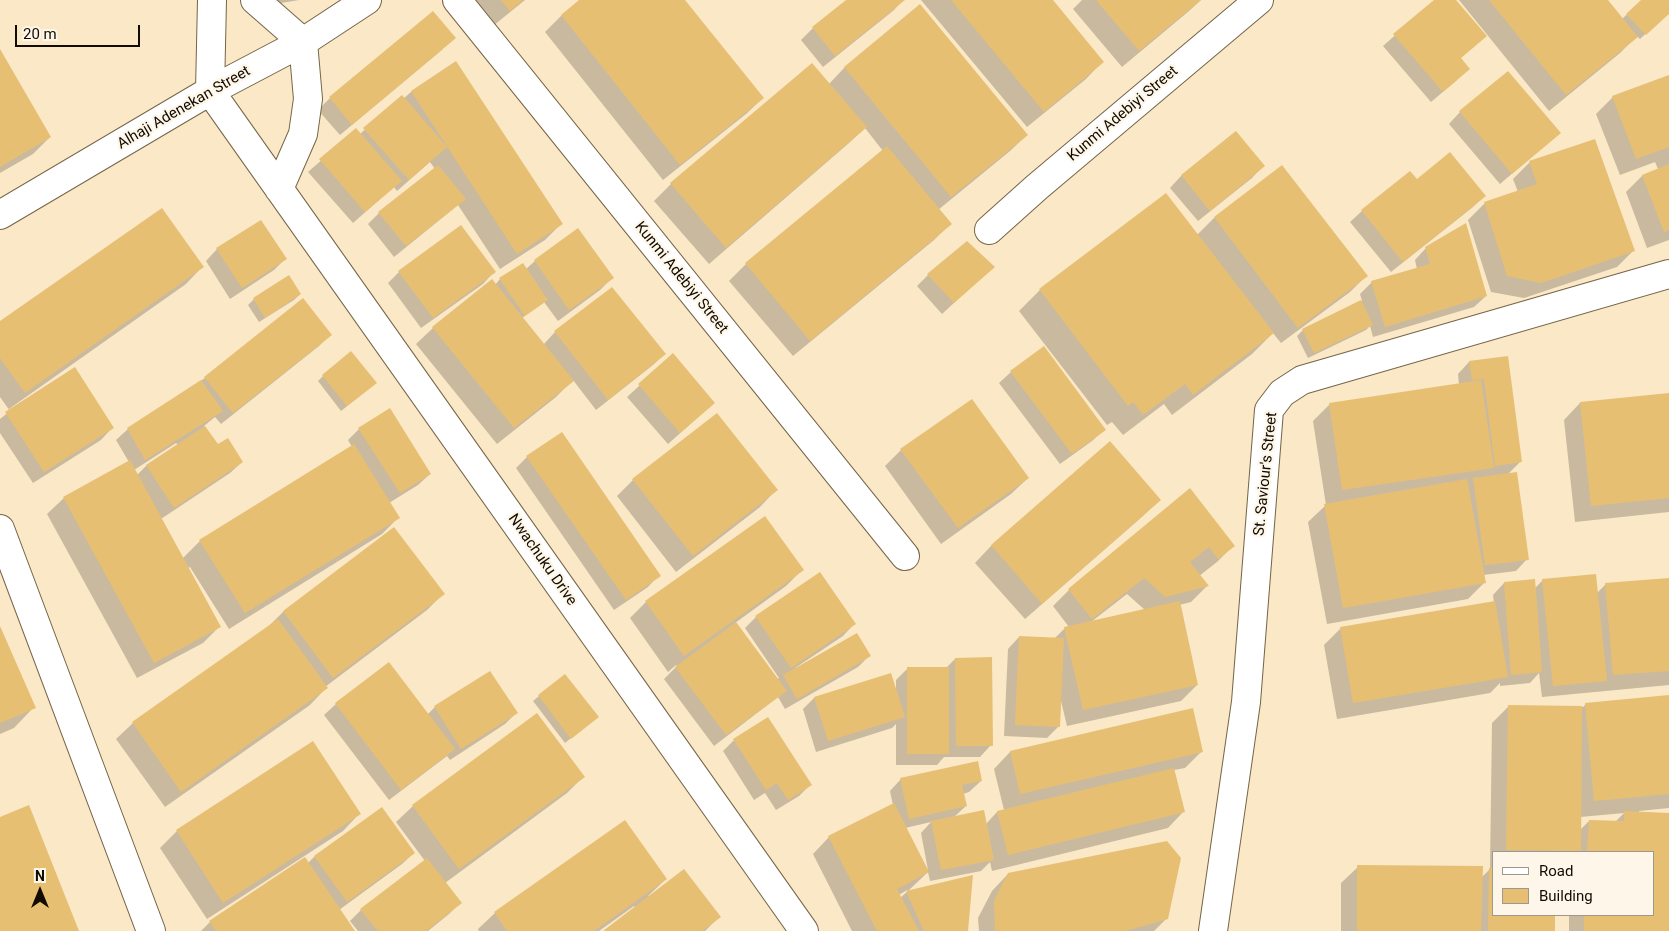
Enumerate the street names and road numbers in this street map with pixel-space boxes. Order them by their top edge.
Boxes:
street label: Alhaji Adenekan Street [114,63,254,153]
street label: Kunmi Adebiyi Street [1064,63,1182,165]
street label: Kunmi Adebiyi Street [630,218,732,338]
street label: St. Saviour's Street [1251,411,1281,537]
street label: Nwachuku Drive [504,511,580,609]

